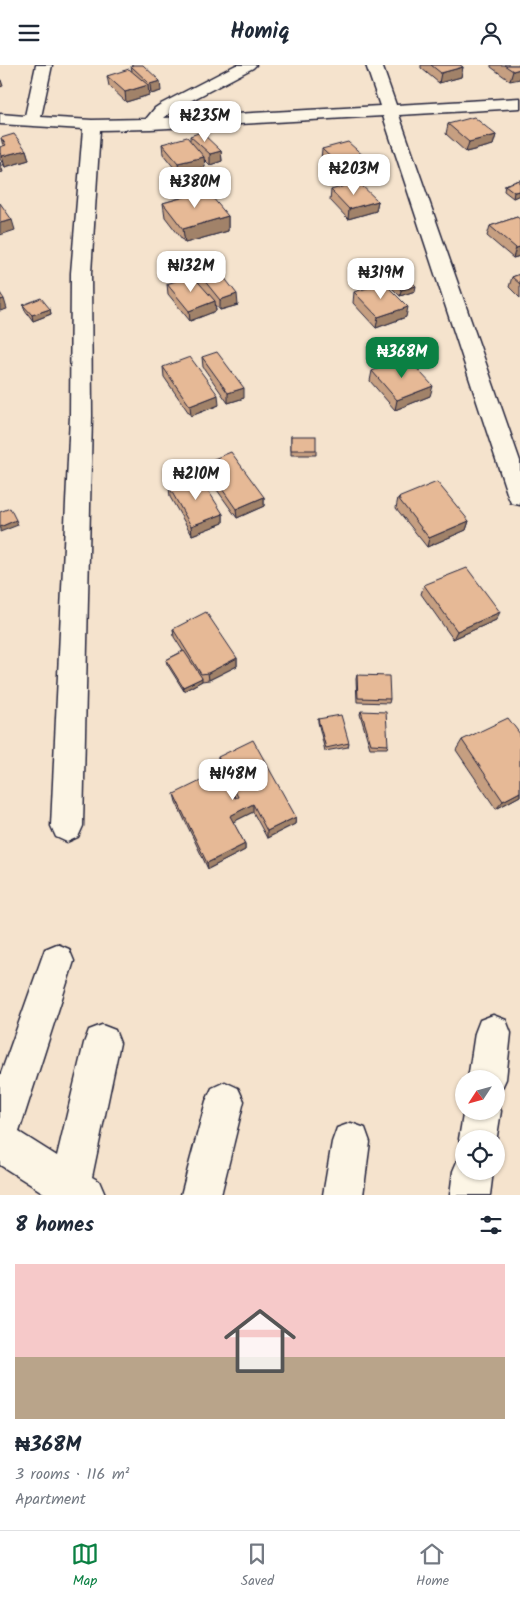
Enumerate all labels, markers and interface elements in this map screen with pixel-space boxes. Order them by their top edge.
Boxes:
text: Homiq [230,15,290,50]
icon: menu [15,19,43,47]
icon: person [477,19,505,47]
pin: ₦235M [170,101,240,143]
text: ₦235M [180,104,230,129]
pin: ₦203M [319,153,389,196]
text: ₦203M [329,157,379,182]
pin: ₦380M [160,167,230,209]
text: ₦380M [170,170,220,195]
pin: ₦132M [156,251,226,293]
text: ₦132M [168,254,214,279]
pin: ₦319M [346,257,416,300]
text: ₦319M [358,261,404,286]
pin: ₦368M [367,337,437,379]
text: ₦368M [377,340,427,365]
pin: ₦210M [161,459,231,501]
text: ₦210M [173,462,219,487]
pin: ₦148M [198,759,268,801]
text: ₦148M [210,762,256,787]
north arrow [455,1070,505,1120]
map controls [455,1070,505,1180]
button: locate [455,1130,505,1180]
text: 8 homes [15,1209,94,1242]
icon: filters [477,1211,505,1239]
icon: home [215,1296,305,1386]
text: ₦368M [15,1429,81,1462]
text: 3 rooms · 116 m² [15,1462,130,1487]
text: Apartment [15,1487,86,1512]
tab: Map [71,1540,99,1592]
tab: Saved [241,1540,274,1592]
tab: Home [416,1540,449,1592]

